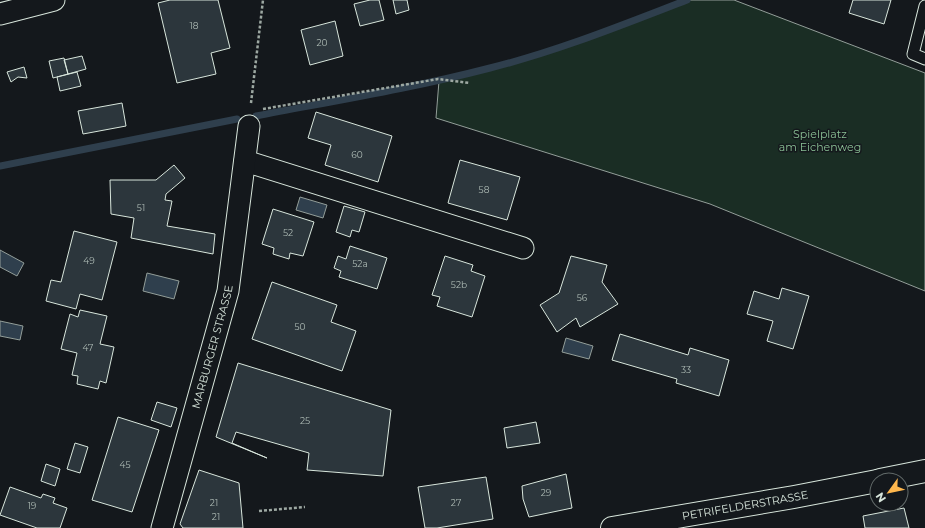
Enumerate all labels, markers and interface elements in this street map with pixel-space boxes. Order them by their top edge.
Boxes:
house number: 18 [190,20,199,31]
house number: 20 [316,37,328,48]
park label: Spielplatz am Eichenweg [779,127,861,154]
house number: 60 [351,149,363,160]
house number: 58 [479,184,490,195]
house number: 51 [137,202,145,213]
house number: 52 [283,227,293,238]
house number: 49 [83,255,95,266]
house number: 52a [352,258,368,269]
house number: 52b [451,279,467,290]
street label: MARBURGER STRASSE [189,284,236,410]
house number: 56 [577,292,588,303]
house number: 50 [294,321,306,332]
house number: 47 [83,342,93,353]
house number: 33 [681,364,691,375]
house number: 25 [300,415,310,426]
house number: 45 [119,459,131,470]
north arrow [869,472,909,512]
house number: 29 [541,487,552,498]
street label: PETRIFELDERSTRASSE [681,487,809,523]
text: N [872,490,889,505]
house number: 21 [210,497,218,508]
house number: 27 [451,497,461,508]
house number: 19 [28,500,37,511]
house number: 21 [212,511,220,522]

